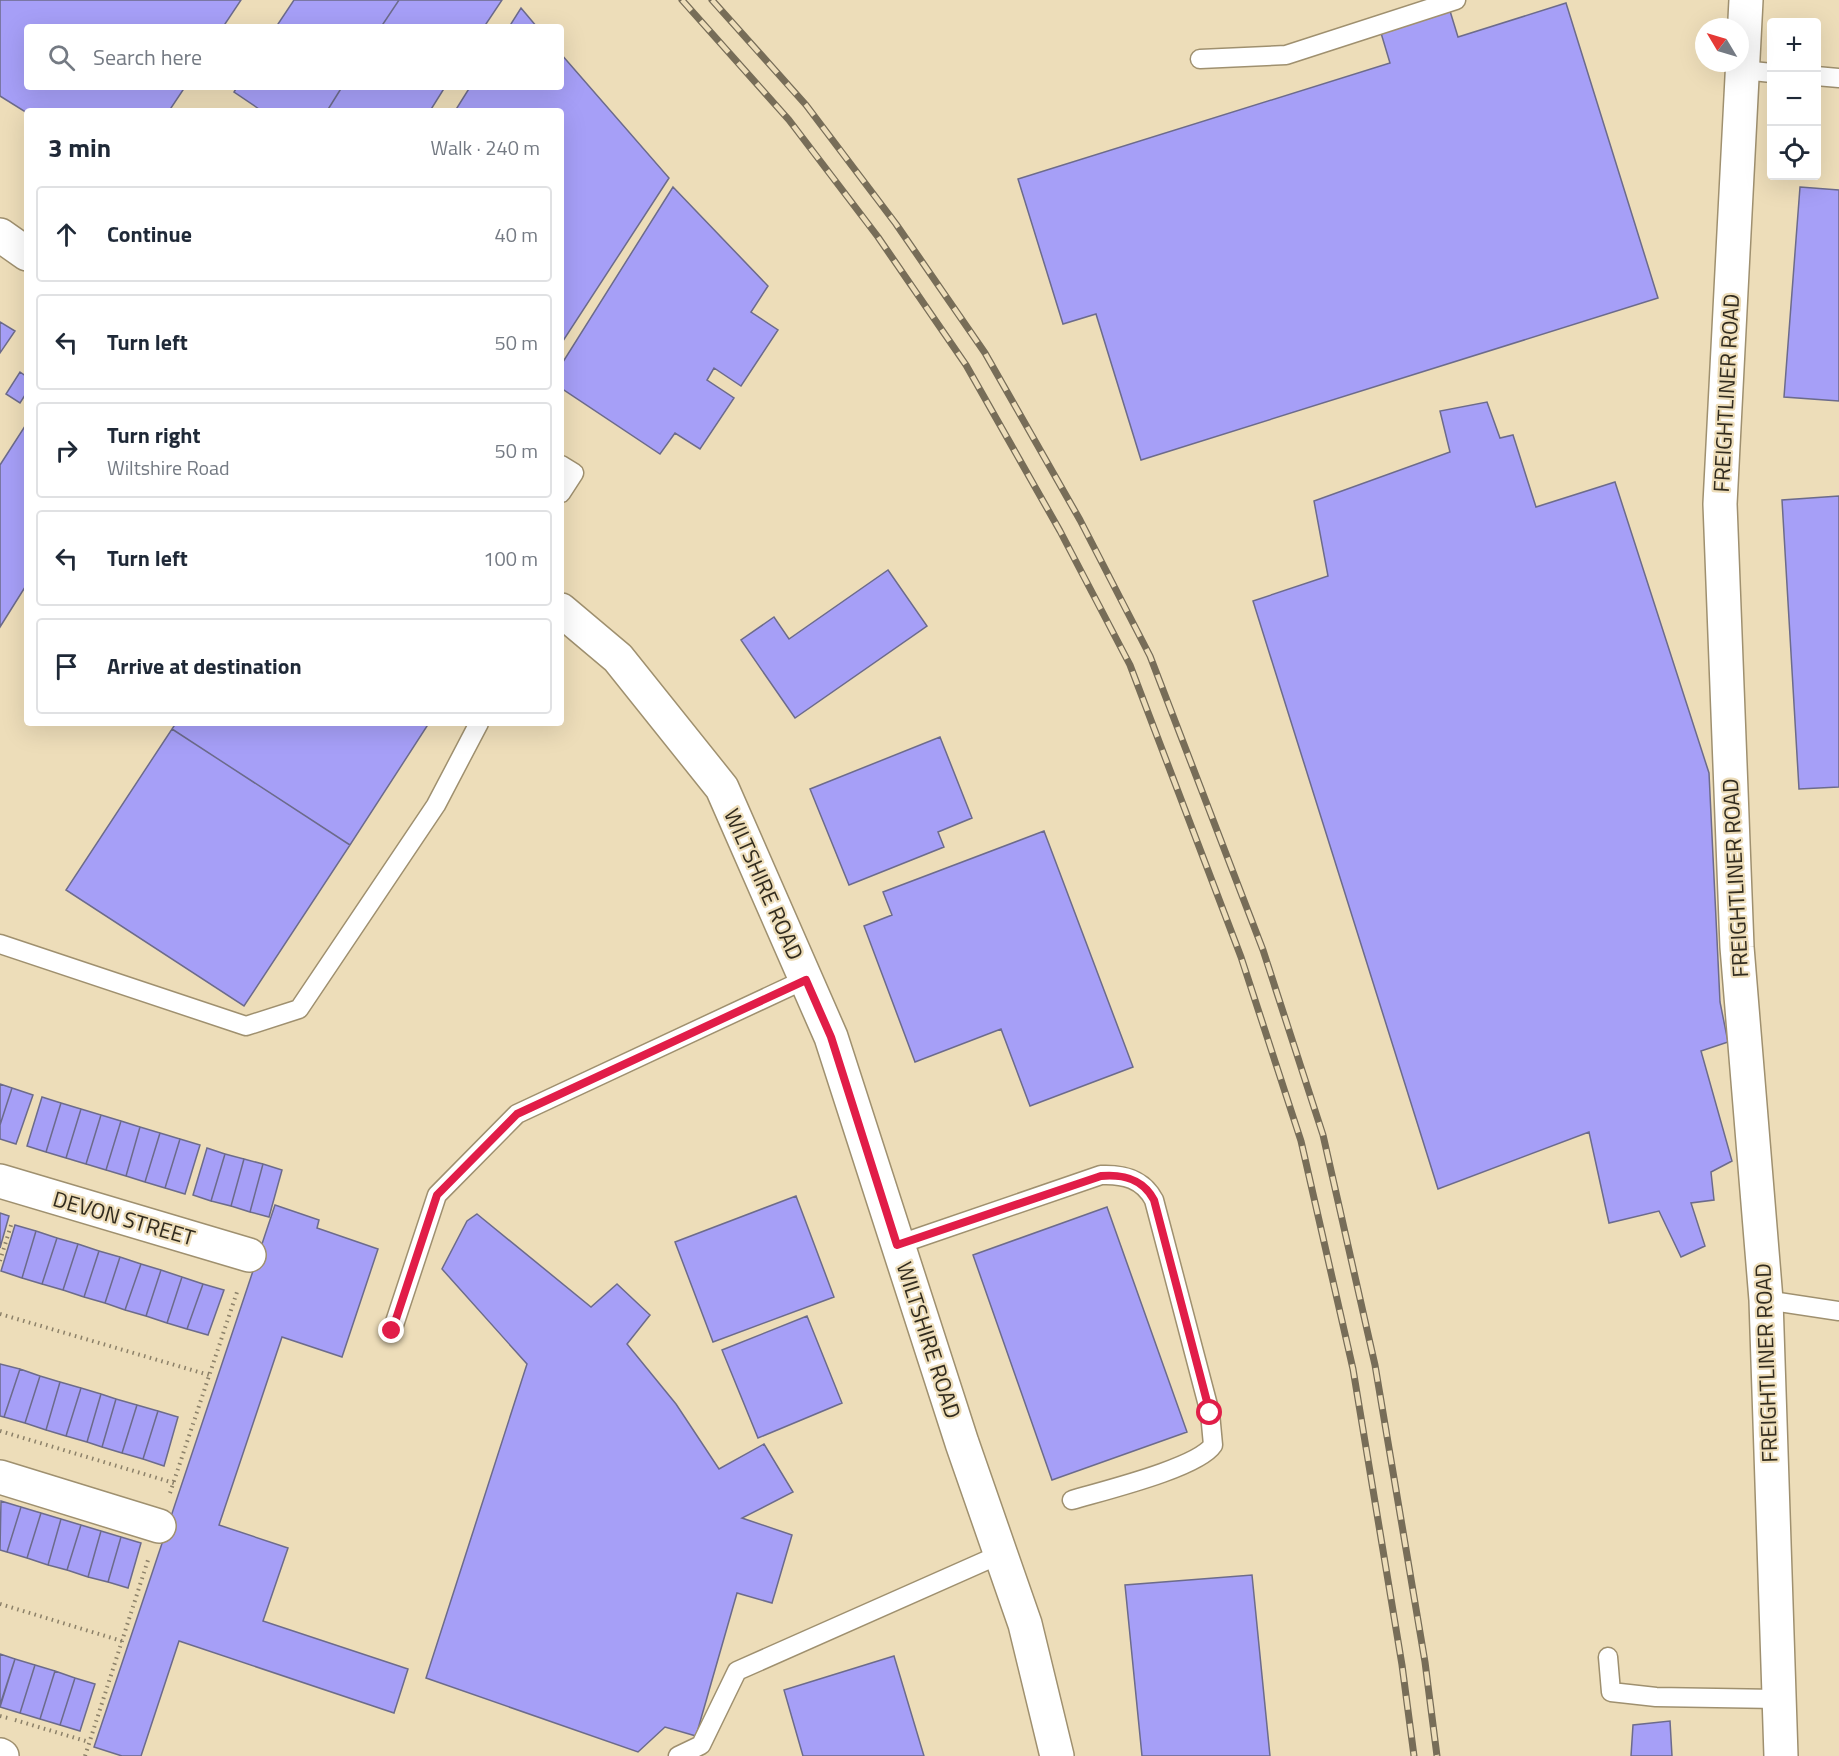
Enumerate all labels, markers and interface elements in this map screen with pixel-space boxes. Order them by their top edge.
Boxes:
north arrow [1695,18,1749,72]
map controls [1767,18,1821,180]
button: + [1767,18,1821,72]
search box [24,24,564,90]
text: Search here [93,40,202,74]
icon: search [45,41,78,74]
button: − [1767,72,1821,126]
button: locate [1767,126,1821,180]
text: 3 min [48,128,111,167]
text: Walk · 240 m [431,132,540,163]
text: Continue [107,217,192,251]
icon: ahead [50,218,83,251]
text: 40 m [494,219,538,250]
street label: FREIGHTLINER ROAD [1704,293,1748,493]
text: Turn left [107,325,188,359]
icon: left [50,326,83,359]
text: 50 m [494,327,538,358]
text: Turn right [107,418,201,452]
icon: right [50,434,83,467]
text: 50 m [494,435,538,466]
text: Wiltshire Road [107,452,230,483]
text: Turn left [107,541,188,575]
icon: left [50,542,83,575]
text: 100 m [483,543,538,574]
text: Arrive at destination [107,649,302,683]
icon: arrive [50,650,83,683]
street label: FREIGHTLINER ROAD [1713,778,1757,978]
street label: WILTSHIRE ROAD [715,803,813,965]
street label: DEVON STREET [49,1182,199,1255]
street label: WILTSHIRE ROAD [888,1257,970,1423]
street label: FREIGHTLINER ROAD [1746,1263,1786,1463]
route end [378,1317,404,1343]
route start [1196,1399,1222,1425]

